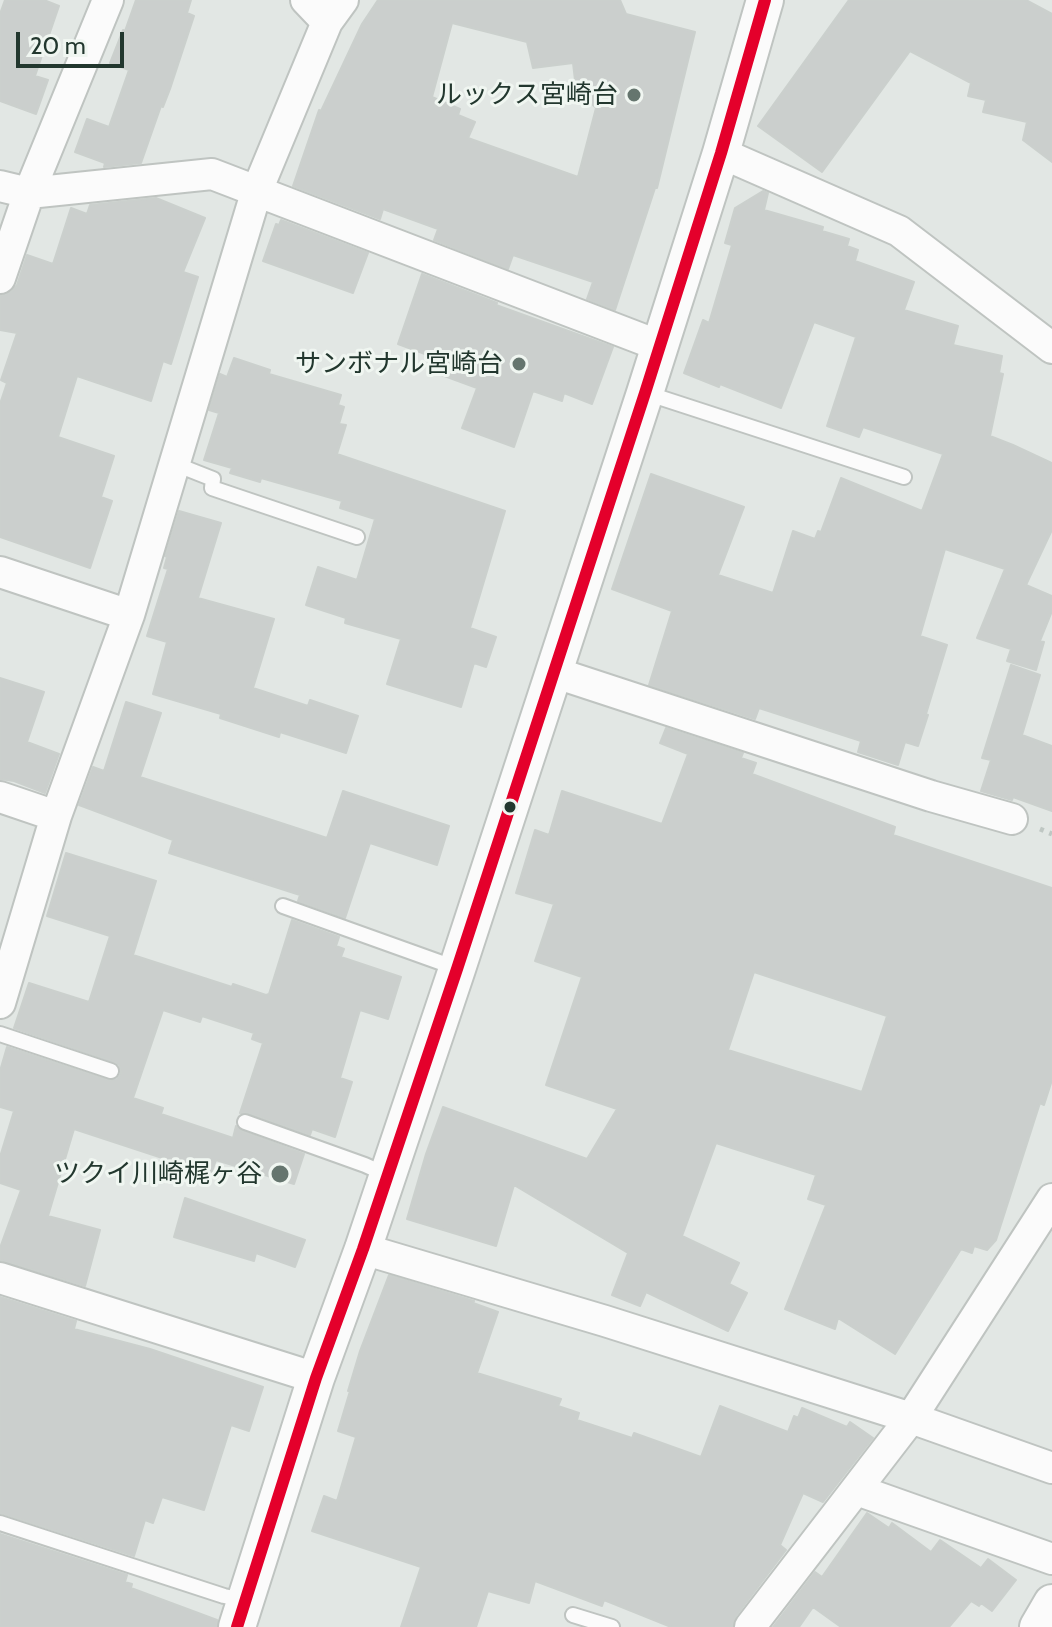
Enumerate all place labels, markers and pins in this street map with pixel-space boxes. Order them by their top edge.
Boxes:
place label: ルックス宮崎台 [436,79,618,111]
marker: ルックス宮崎台 [625,86,643,104]
place label: サンボナル宮崎台 [295,348,503,380]
marker: サンボナル宮崎台 [510,355,528,373]
unlabelled marker [502,799,518,815]
place label: ツクイ川崎梶ヶ谷 [54,1158,262,1190]
marker: ツクイ川崎梶ヶ谷 [269,1163,291,1185]

